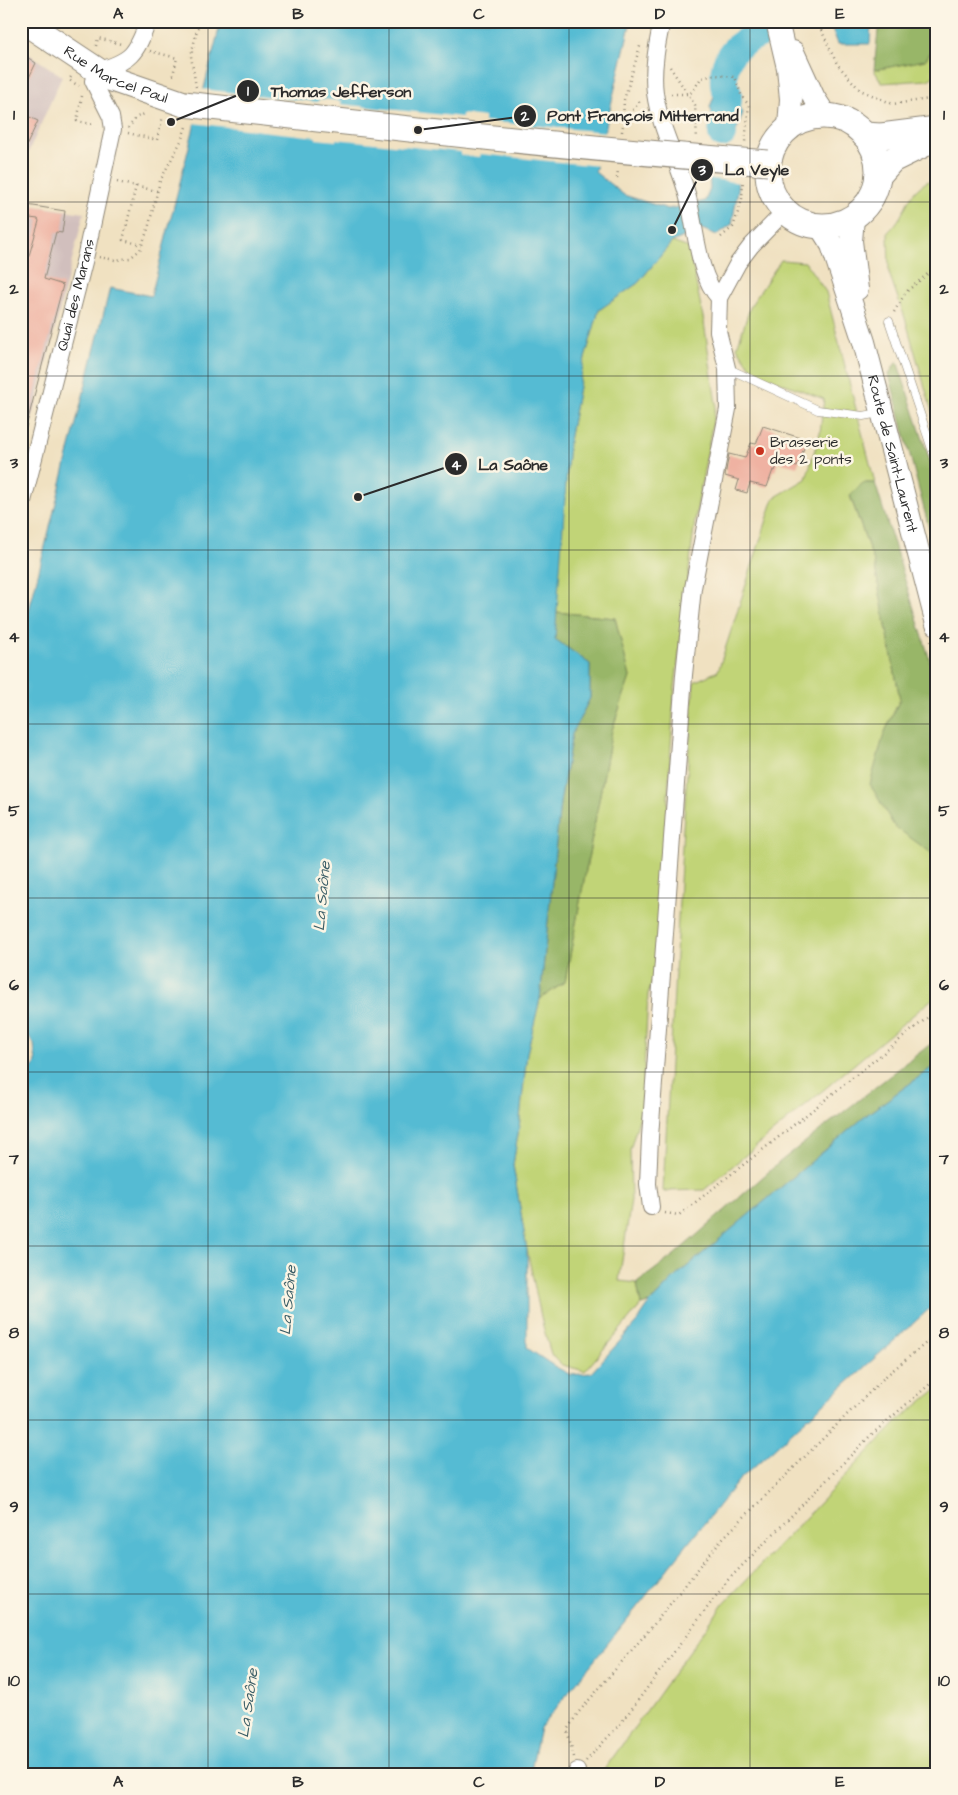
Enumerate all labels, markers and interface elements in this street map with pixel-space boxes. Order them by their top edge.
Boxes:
text: A [113,3,124,25]
text: B [292,3,304,25]
text: C [473,3,485,25]
text: D [655,3,666,25]
text: E [835,3,845,25]
street label: Rue Marcel Paul [59,41,171,109]
callout: Thomas Jefferson [236,75,421,106]
text: 1 [247,81,249,102]
text: Thomas Jefferson [270,81,411,103]
callout: Pont François Mitterrand [513,100,749,131]
text: 1 [13,104,16,126]
text: 1 [943,104,946,126]
text: Pont François Mitterrand [547,105,739,127]
text: 2 [520,106,530,127]
callout: La Veyle [689,154,799,185]
text: La Veyle [725,159,789,182]
text: 3 [697,160,706,181]
street label: Quai des Marans [52,237,100,353]
text: 2 [8,278,19,300]
text: 2 [938,278,949,300]
street label: Route de Saint-Laurent [862,373,923,535]
place label: Brasserie des 2 ponts [770,432,852,470]
marker: Brasserie des 2 ponts [754,445,766,457]
callout: La Saône [443,449,558,480]
text: 3 [9,452,19,474]
text: 3 [939,452,949,474]
text: La Saône [478,454,548,476]
text: 4 [451,455,462,476]
text: 4 [9,626,20,648]
text: 4 [939,626,950,648]
text: 5 [8,800,20,822]
text: 5 [938,800,950,822]
water label: La Saône [308,859,336,932]
text: 6 [9,974,19,996]
text: 6 [939,974,949,996]
text: 7 [8,1148,19,1170]
text: 7 [938,1148,949,1170]
water label: La Saône [274,1263,302,1336]
text: 8 [9,1322,20,1344]
text: 8 [939,1322,950,1344]
text: 9 [9,1496,19,1518]
text: 9 [939,1496,949,1518]
water label: La Saône [232,1666,264,1739]
text: 10 [8,1670,20,1692]
text: 10 [938,1670,950,1692]
text: A [113,1771,124,1793]
text: B [292,1771,304,1793]
text: C [473,1771,485,1793]
text: D [655,1771,666,1793]
text: E [835,1771,845,1793]

